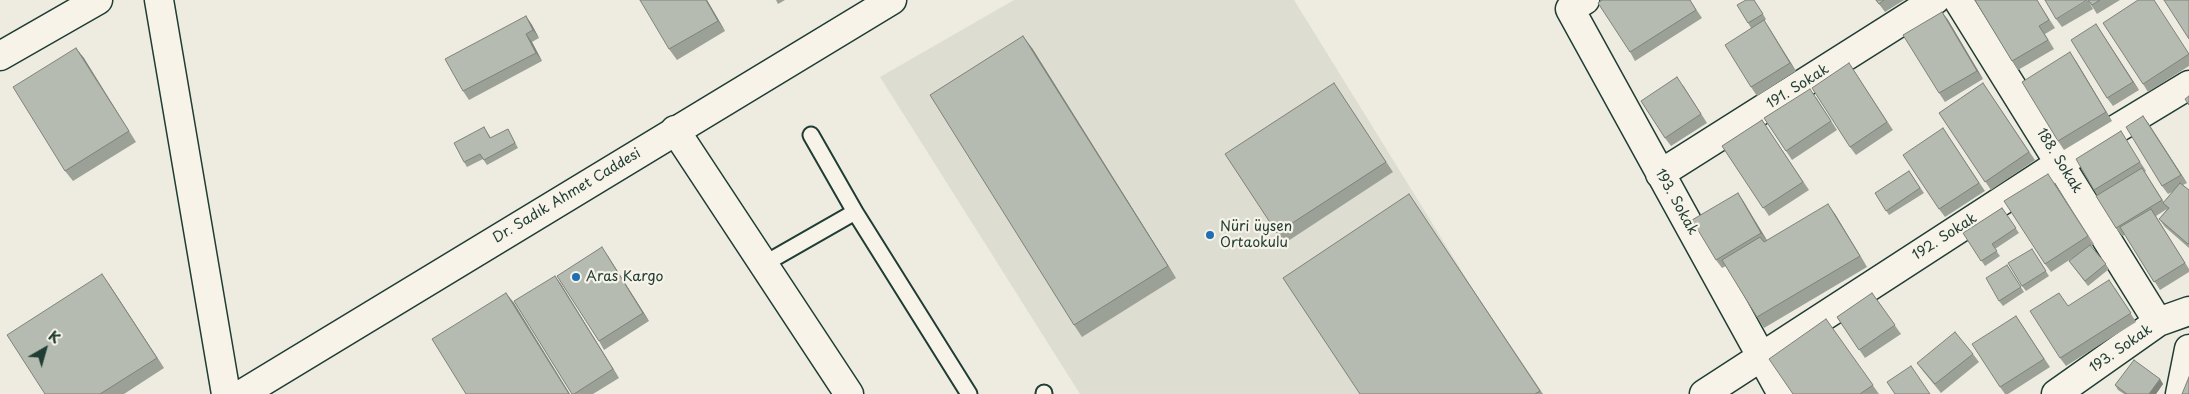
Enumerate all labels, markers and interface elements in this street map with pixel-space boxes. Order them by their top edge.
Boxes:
street label: 191. Sokak [1764,61,1832,113]
street label: 188. Sokak [2033,126,2085,196]
street label: Dr. Sadık Ahmet Caddesi [490,145,644,247]
street label: 193. Sokak [1651,166,1701,238]
street label: 192. Sokak [1910,210,1980,264]
place label: Nüri üysen Ortaokulu [1220,219,1292,252]
marker: Nüri üysen Ortaokulu [1204,229,1216,241]
place label: Aras Kargo [586,269,663,285]
marker: Aras Kargo [570,271,582,283]
street label: 193. Sokak [2086,321,2156,377]
north arrow [20,324,70,374]
text: K [44,325,65,348]

